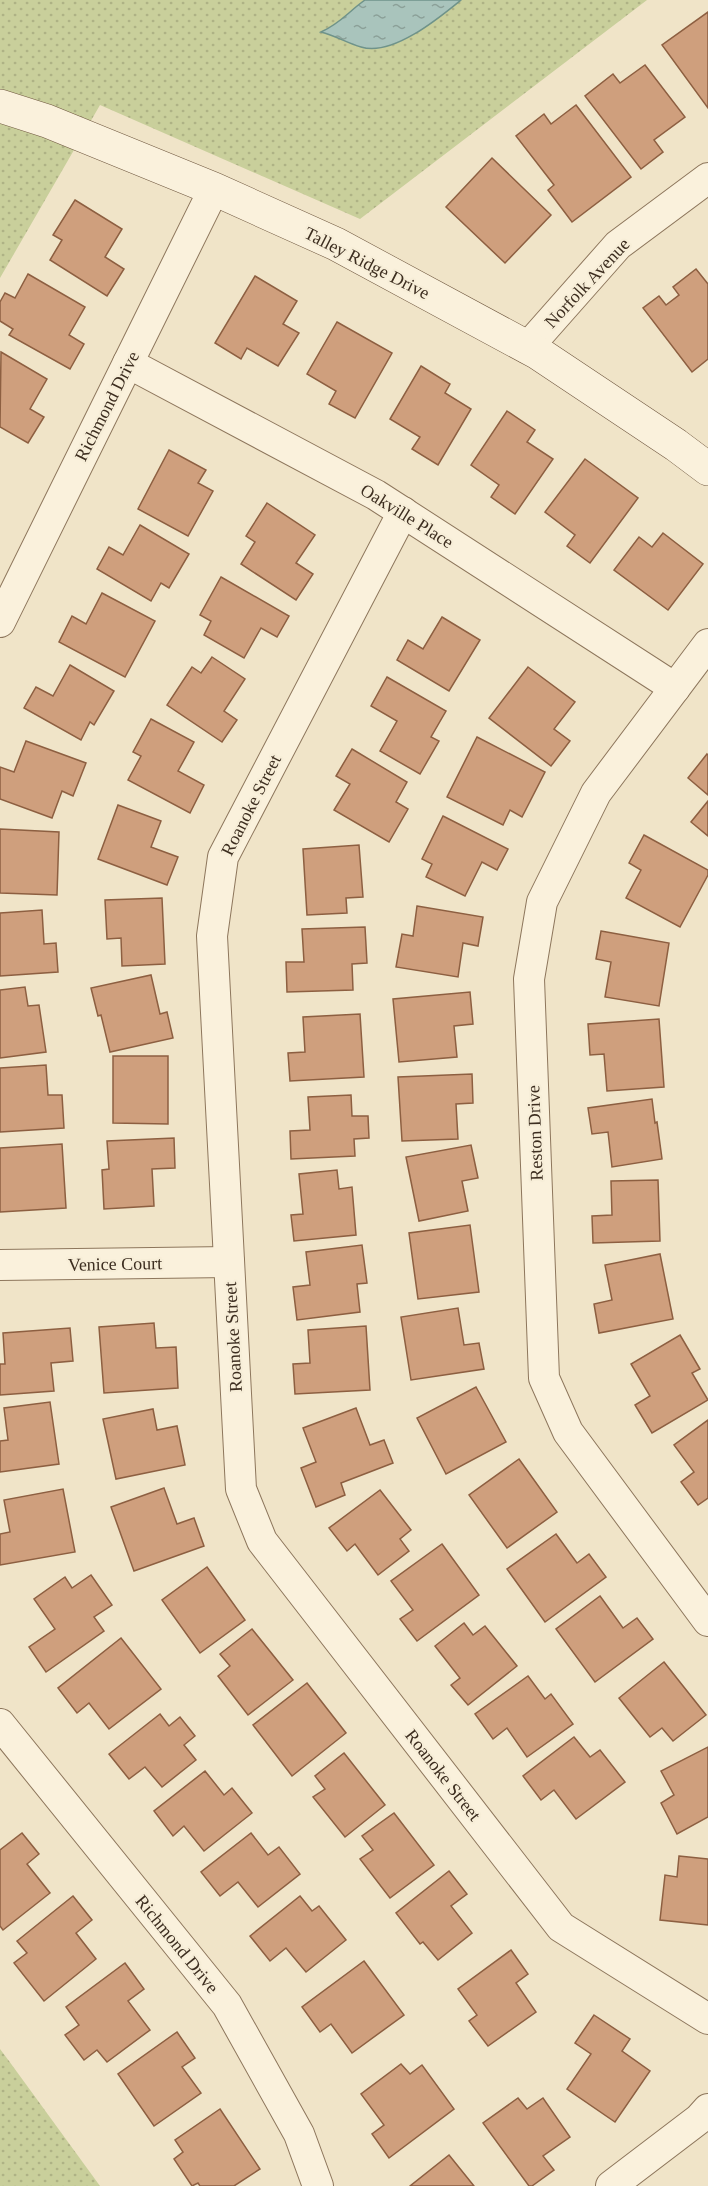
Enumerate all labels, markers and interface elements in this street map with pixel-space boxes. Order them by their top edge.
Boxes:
street label: Talley Ridge Drive [301,223,433,303]
street label: Norfolk Avenue [540,234,634,332]
street label: Richmond Drive [71,348,143,464]
street label: Oakville Place [357,480,457,552]
street label: Roanoke Street [217,751,285,859]
street label: Reston Drive [523,1085,547,1181]
street label: Venice Court [68,1253,162,1275]
street label: Roanoke Street [220,1281,246,1393]
street label: Roanoke Street [401,1725,485,1825]
street label: Richmond Drive [131,1891,223,1997]

